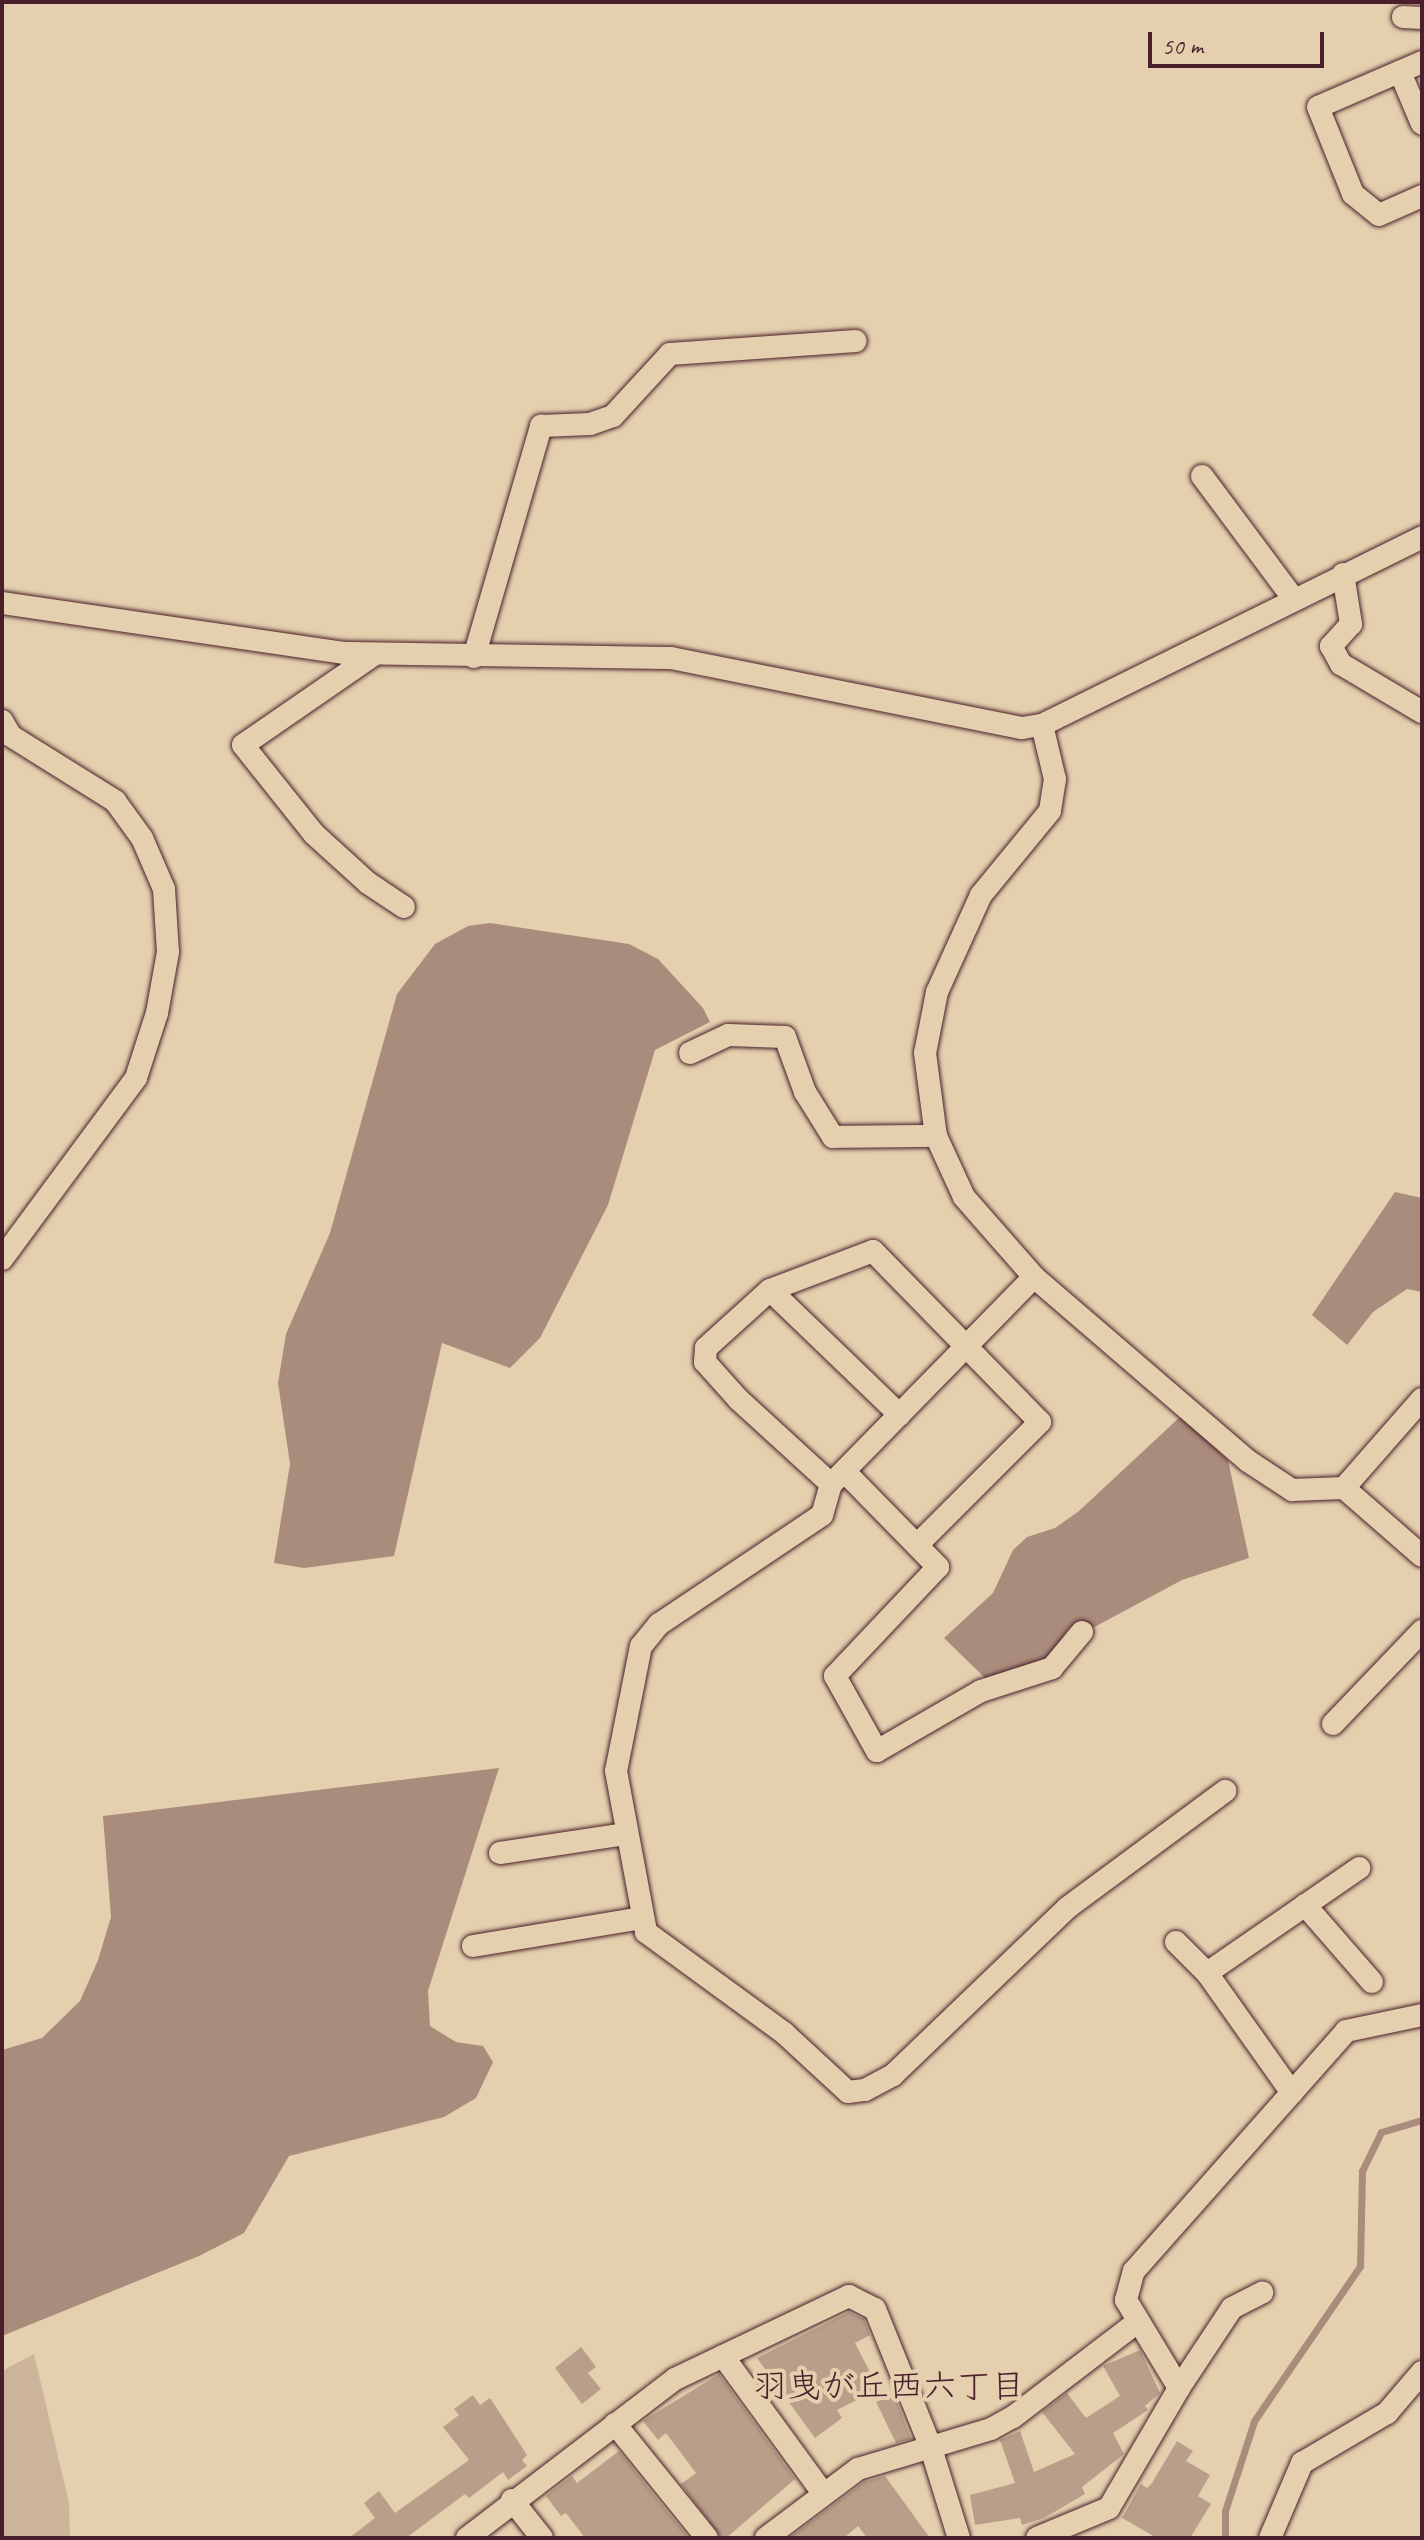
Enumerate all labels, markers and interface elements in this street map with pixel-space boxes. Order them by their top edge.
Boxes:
scale bar [1152,16,1328,66]
text: 50 m [1162,31,1203,61]
district label: 羽曳が丘西六丁目 [753,2366,1025,2406]

